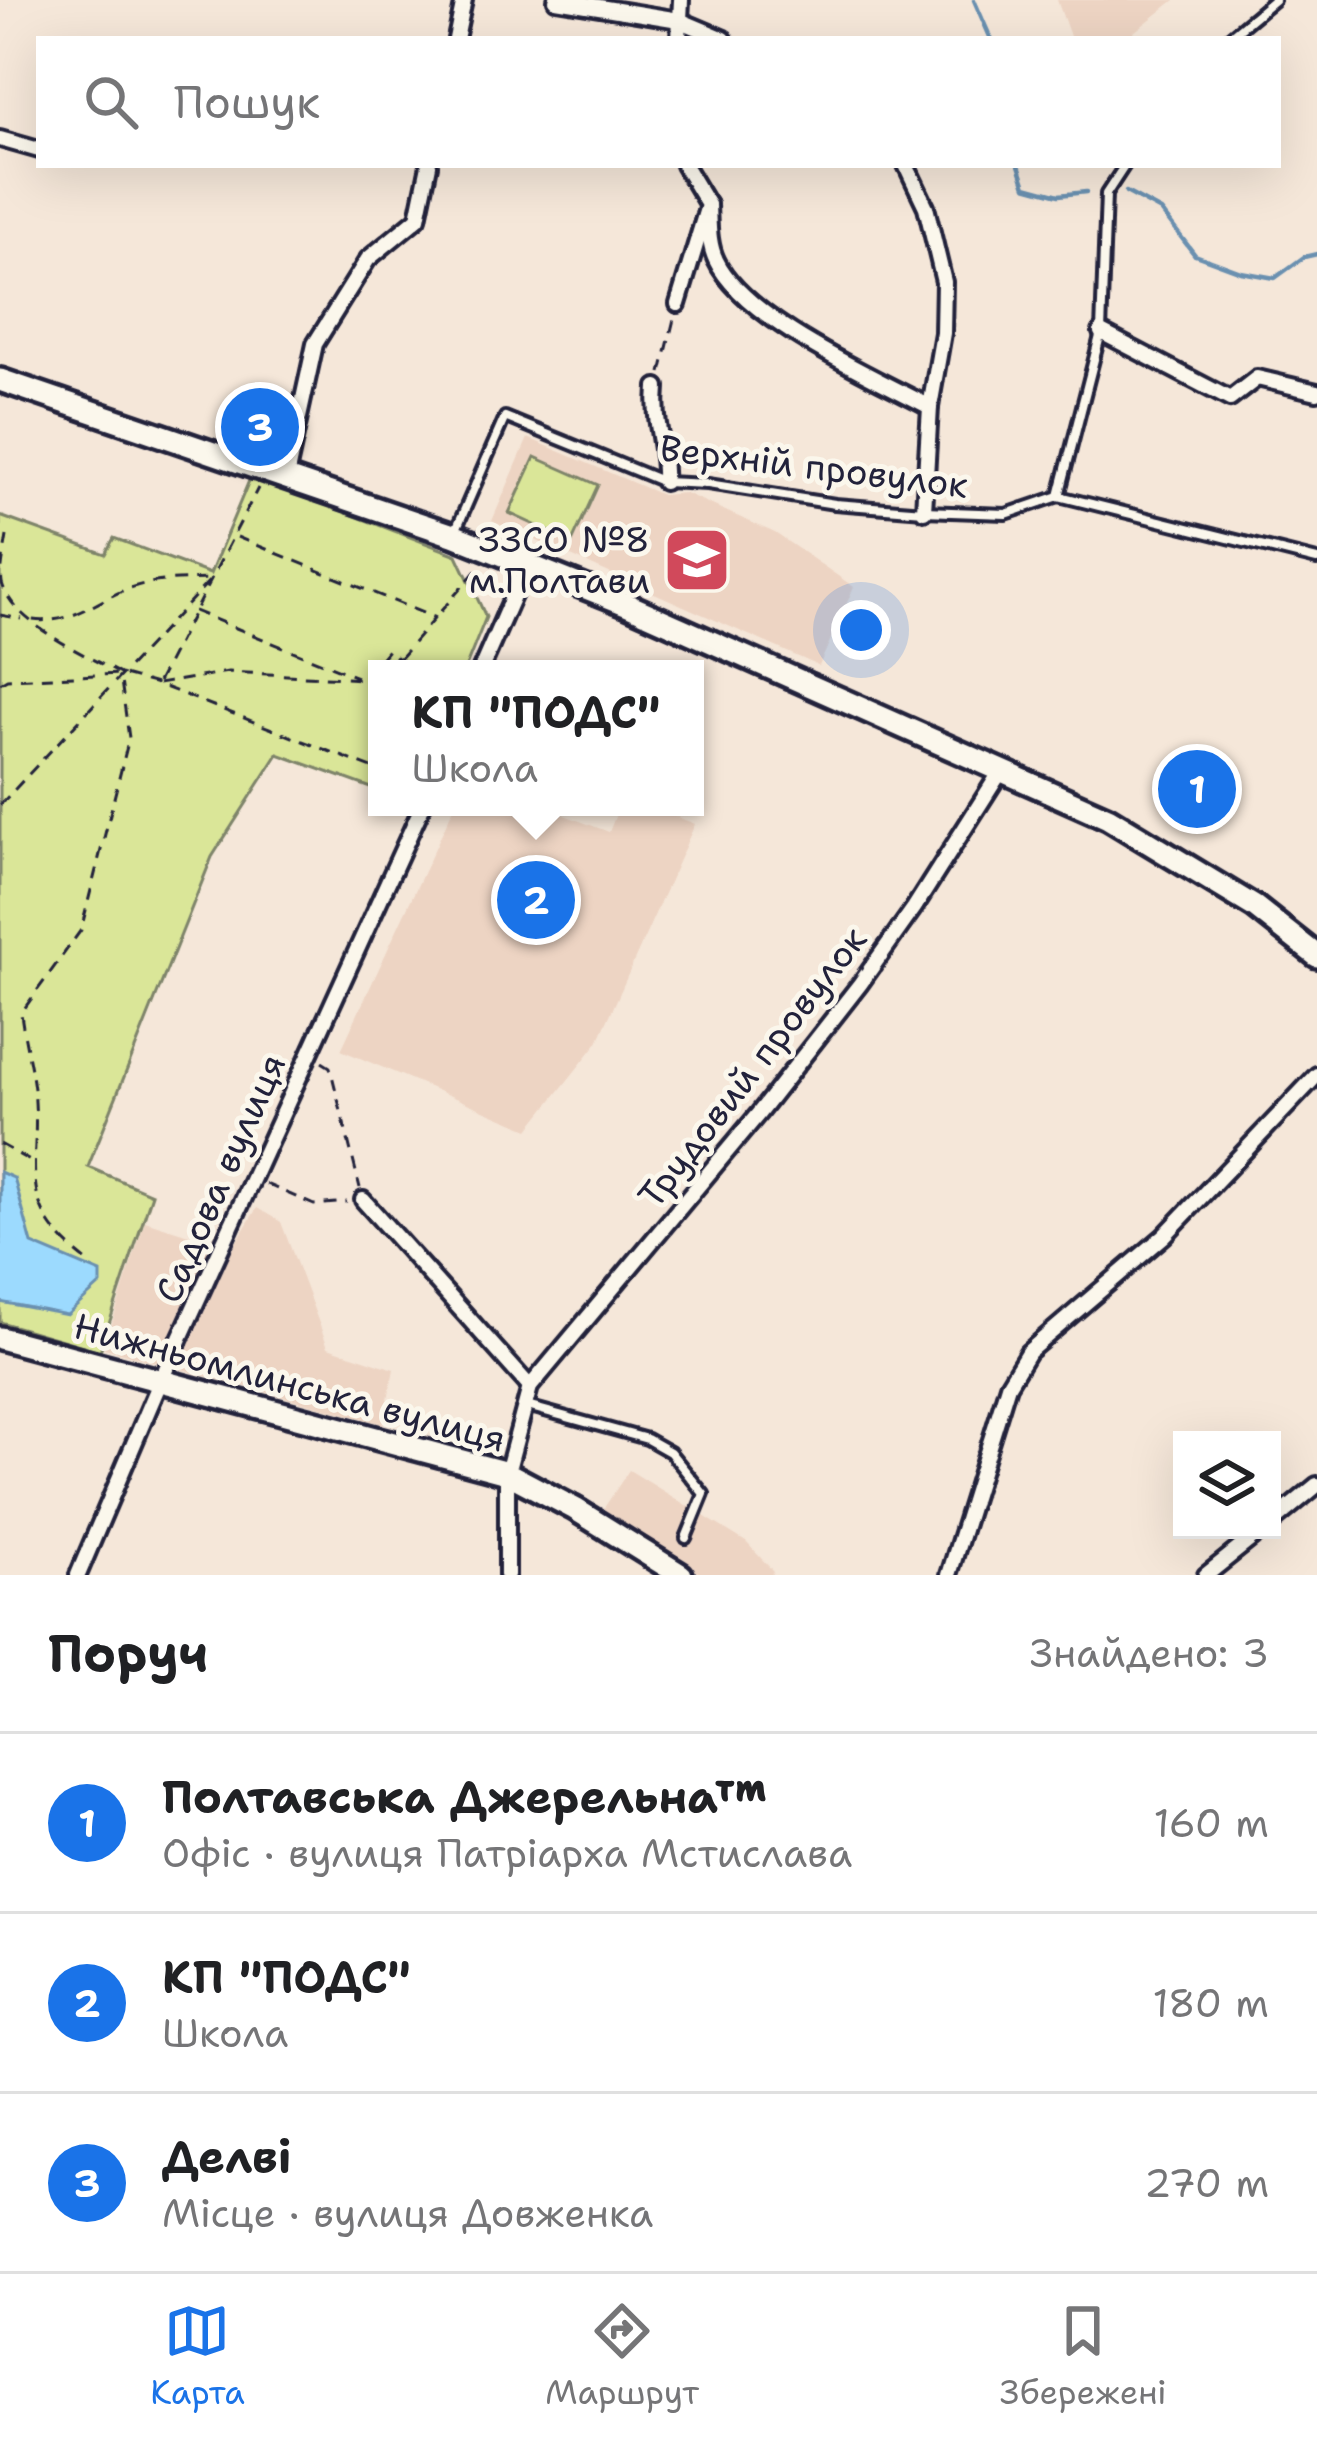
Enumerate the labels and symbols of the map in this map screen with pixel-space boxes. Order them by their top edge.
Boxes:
pin: 3 [221,382,299,472]
street label: Верхній провулок [657,423,971,510]
place label: ЗЗСО №8 м.Полтави [469,515,650,605]
school or university icon: ЗЗСО №8 м.Полтави [662,525,732,595]
your location [831,600,891,660]
pin: 1 [1158,744,1236,834]
pin: 2 [497,855,575,945]
street label: Трудовий провулок [627,916,878,1218]
street label: Садова вулиця [144,1046,297,1310]
street label: Нижньомлинська вулиця [69,1301,511,1464]

